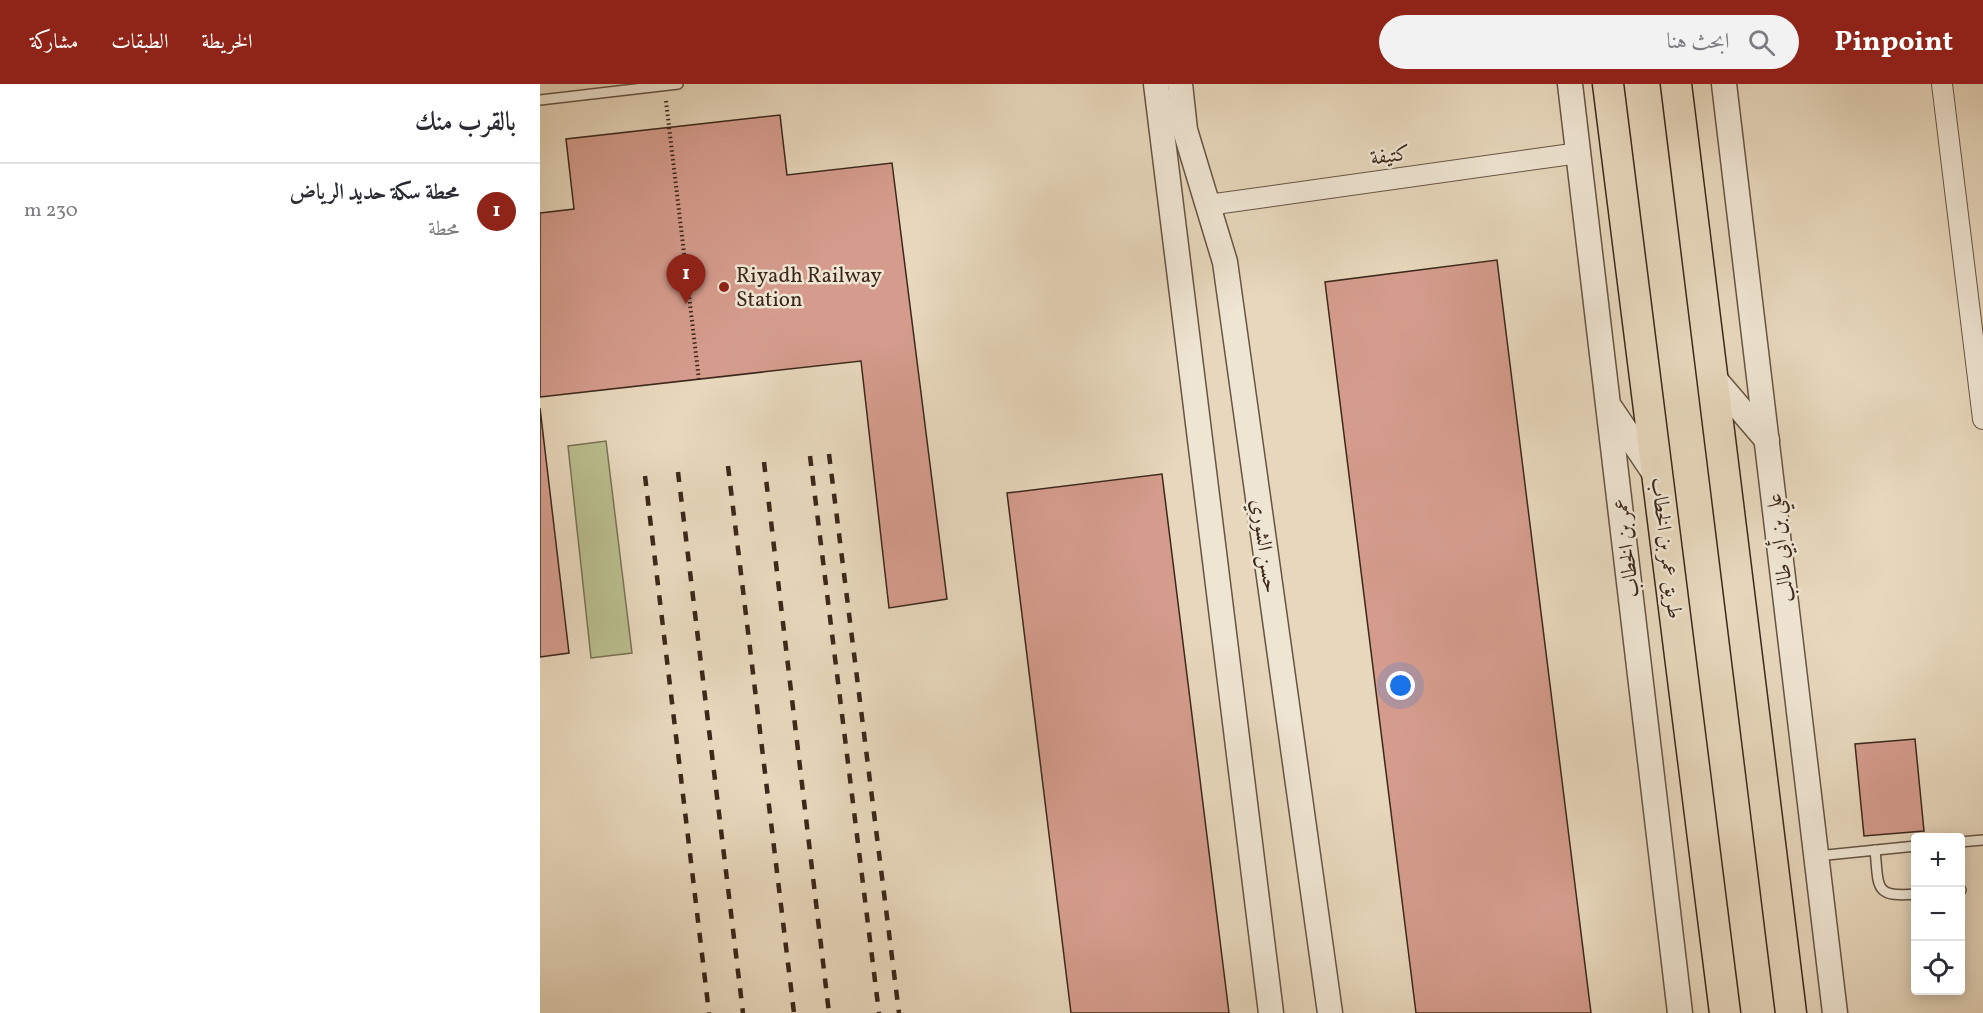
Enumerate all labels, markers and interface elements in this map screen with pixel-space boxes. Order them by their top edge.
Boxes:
search box [1379,15,1799,69]
text: Pinpoint [1835,23,1953,62]
icon: search [1745,26,1778,59]
text: ابحث هنا [1667,27,1730,58]
text: مشاركة [30,28,78,57]
text: الطبقات [111,28,168,57]
text: الخريطة [201,28,253,57]
text: بالقرب منك [415,105,516,141]
street label: كتيفة [1368,139,1412,174]
text: محطة سكة حديد الرياض [289,178,459,209]
text: 230 m [24,197,78,225]
text: 1 [492,197,501,225]
text: محطة [428,216,459,244]
pin: 1 [666,254,706,304]
place label: Riyadh Railway Station [736,262,883,315]
marker: Riyadh Railway Station [717,280,731,294]
street label: طريق عمر بن الخطاب [1642,476,1689,621]
street label: علي بن أبي طالب [1758,491,1807,604]
street label: حسن الشوري [1243,497,1284,595]
street label: عمر بن الخطاب [1607,497,1648,599]
your location [1386,671,1415,700]
map controls [1911,833,1965,995]
button: + [1911,833,1965,887]
button: − [1911,887,1965,941]
button: locate [1911,941,1965,995]

